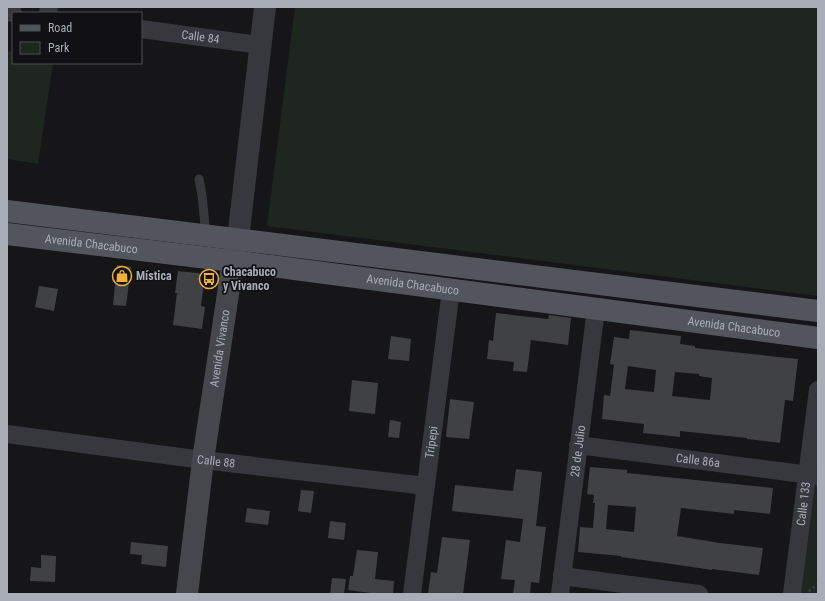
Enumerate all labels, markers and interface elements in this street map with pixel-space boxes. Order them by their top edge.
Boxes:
legend [12,12,142,64]
text: Road [48,21,72,35]
street label: Calle 84 [181,28,220,46]
text: Park [48,41,70,55]
street label: Avenida Chacabuco [44,232,139,257]
shop icon: Mística [111,265,133,287]
place label: Chacabuco y Vivanco [223,265,276,293]
bus stop icon: Chacabuco y Vivanco [198,268,220,290]
place label: Mística [136,269,172,283]
street label: Avenida Chacabuco [366,272,460,298]
street label: Avenida Vivanco [207,309,233,388]
street label: Avenida Chacabuco [687,314,781,340]
street label: 28 de Julio [568,424,588,478]
street label: Tripepi [422,425,440,459]
street label: Calle 86a [675,451,721,470]
street label: Calle 88 [196,452,236,471]
street label: Calle 133 [794,481,813,527]

